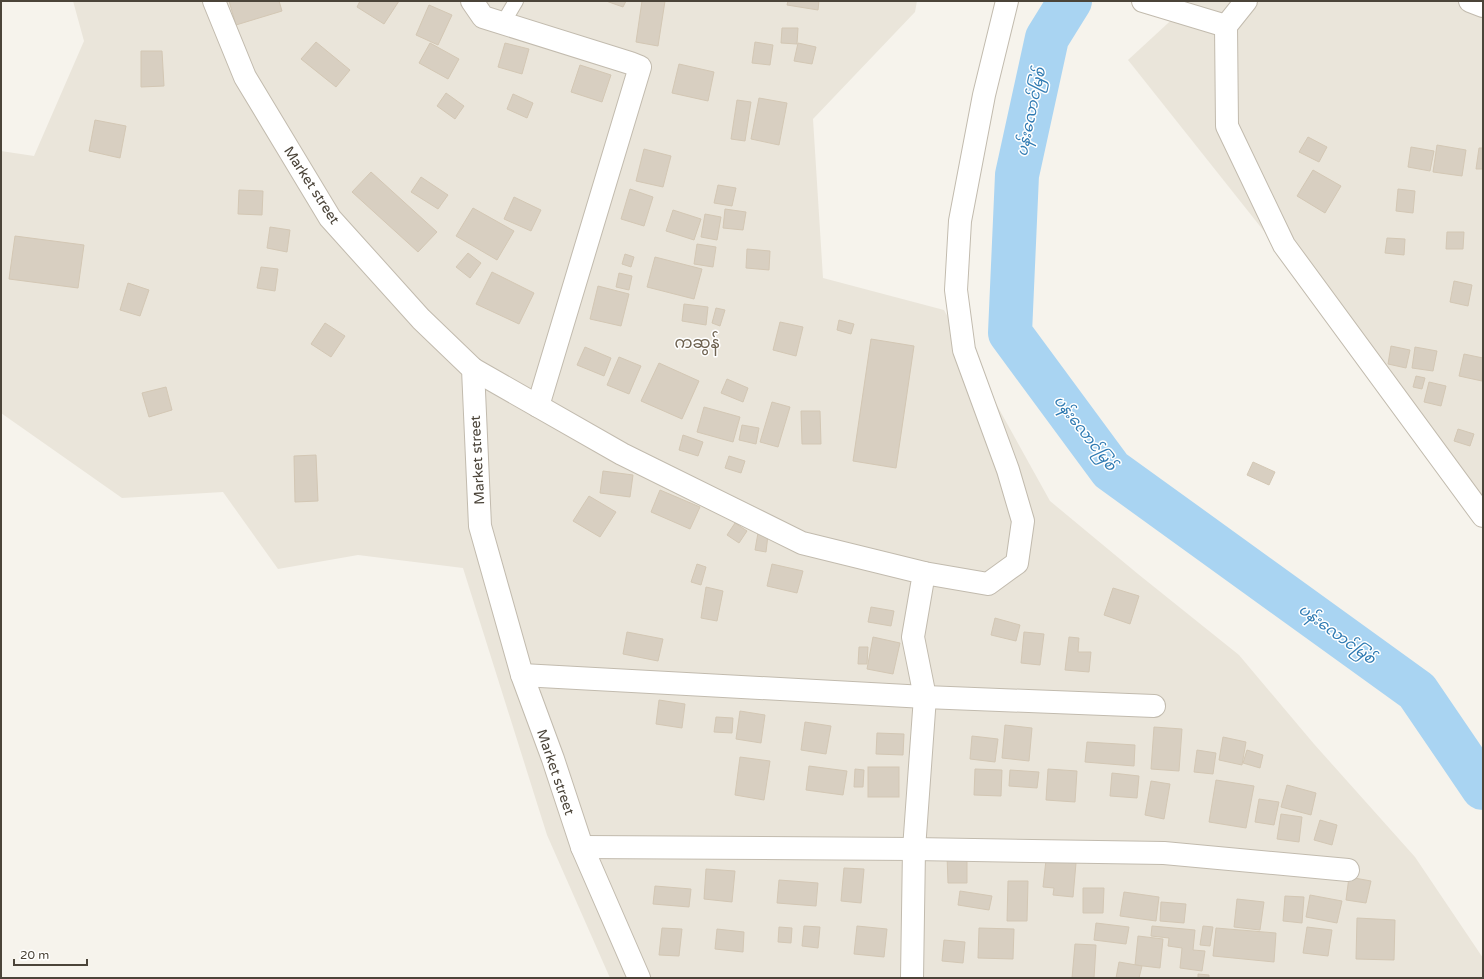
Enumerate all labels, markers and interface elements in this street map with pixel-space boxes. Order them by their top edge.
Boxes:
water label: ပန်းလောင်မြစ် [1011,64,1052,159]
street label: Market street [280,143,343,228]
district label: ကဆွန် [674,331,720,356]
water label: ပန်းလောင်မြစ် [1048,391,1122,477]
street label: Market street [467,414,488,505]
water label: ပန်းလောင်မြစ် [1293,599,1381,671]
street label: Market street [533,727,578,818]
scale bar [14,941,87,967]
text: 20 m [20,948,49,962]

